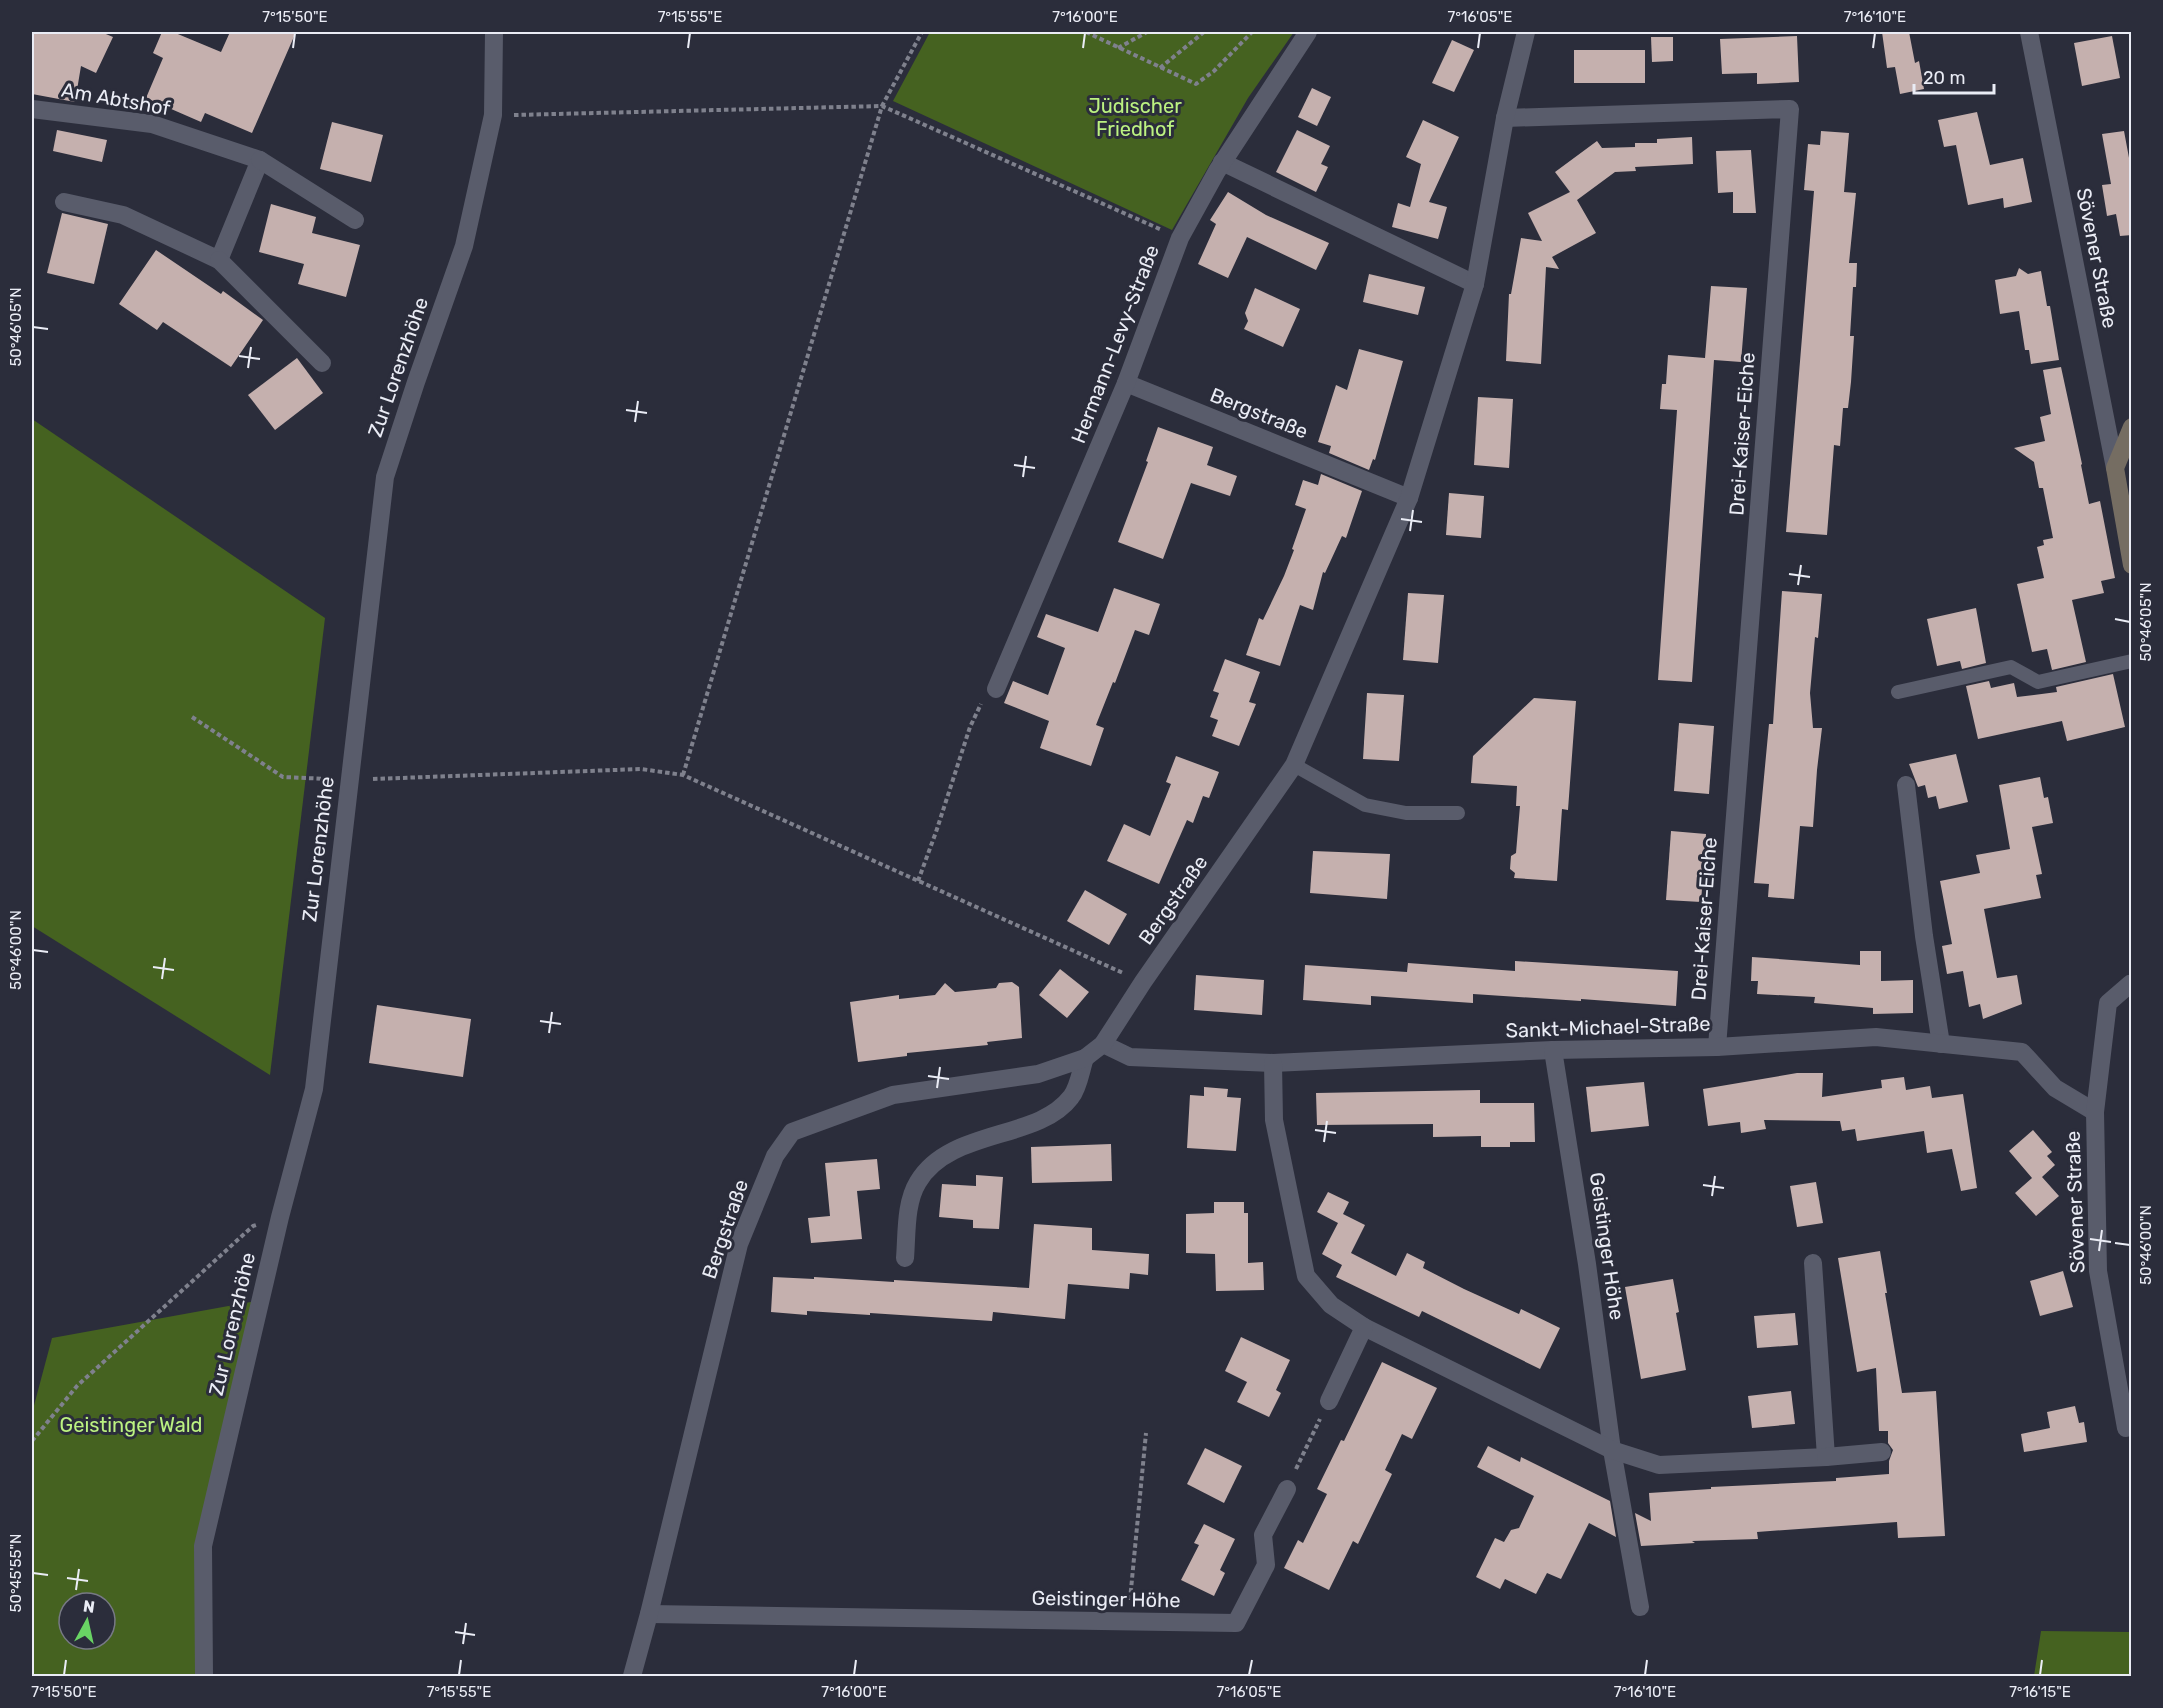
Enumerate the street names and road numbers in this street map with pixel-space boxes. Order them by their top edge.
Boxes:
street label: Am Abtshof [60,78,173,120]
street label: Sövener Straße [2072,186,2122,330]
street label: Hermann-Levy-Straße [1066,242,1164,446]
street label: Zur Lorenzhöhe [363,294,433,440]
street label: Drei-Kaiser-Eiche [1724,352,1760,516]
street label: Bergstraße [1207,383,1311,443]
street label: Zur Lorenzhöhe [297,775,339,923]
street label: Drei-Kaiser-Eiche [1686,837,1722,1001]
street label: Bergstraße [1134,851,1212,949]
street label: Sankt-Michael-Straße [1505,1011,1711,1043]
street label: Sövener Straße [2061,1130,2089,1274]
street label: Geistinger Höhe [1585,1171,1629,1321]
street label: Bergstraße [697,1176,753,1282]
street label: Zur Lorenzhöhe [204,1250,260,1398]
street label: Geistinger Höhe [1031,1586,1181,1612]

